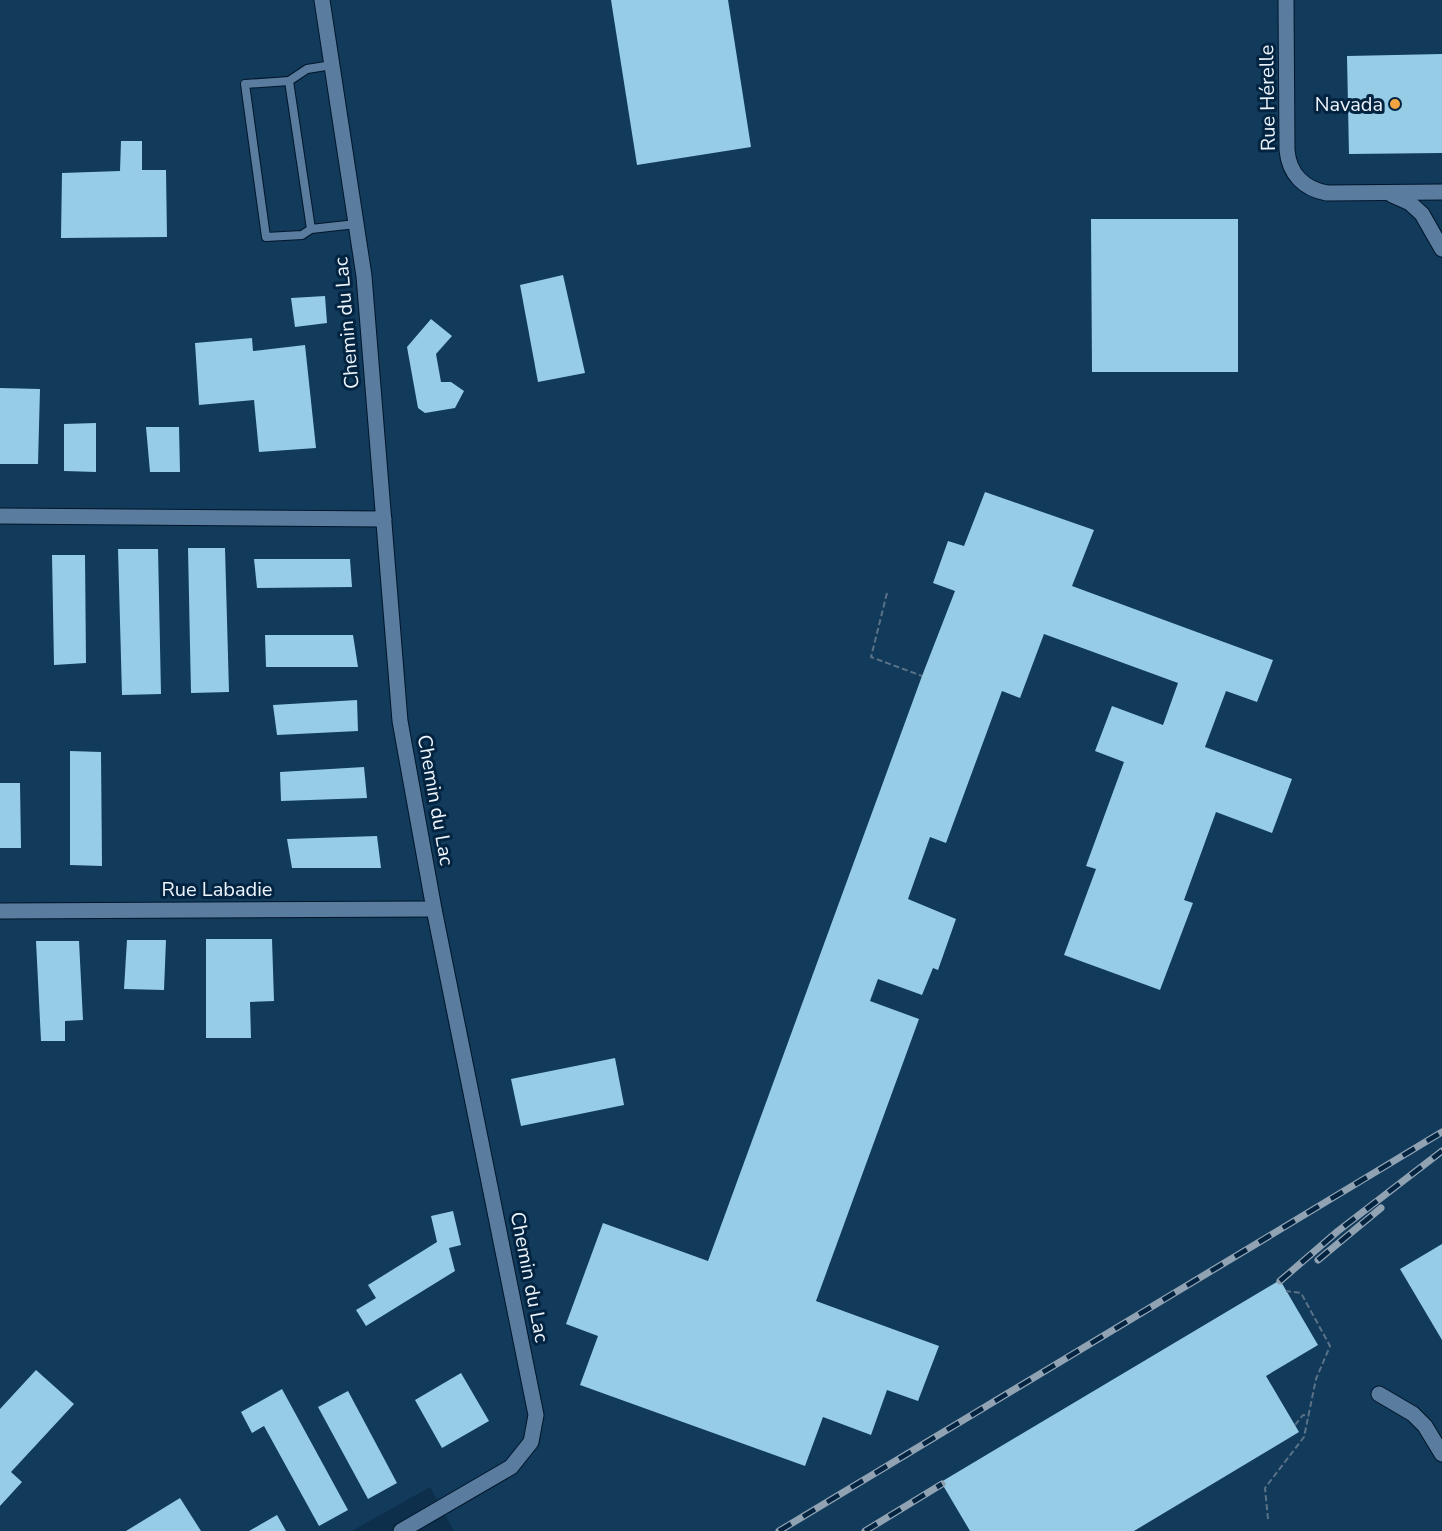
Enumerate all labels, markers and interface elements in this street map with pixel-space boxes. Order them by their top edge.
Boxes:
street label: Rue Hérelle [1253,45,1282,151]
place label: Navada [1315,91,1383,118]
marker: Navada [1388,97,1402,111]
street label: Chemin du Lac [327,256,366,390]
street label: Chemin du Lac [411,733,460,868]
street label: Rue Labadie [161,876,273,903]
street label: Chemin du Lac [504,1210,555,1345]

